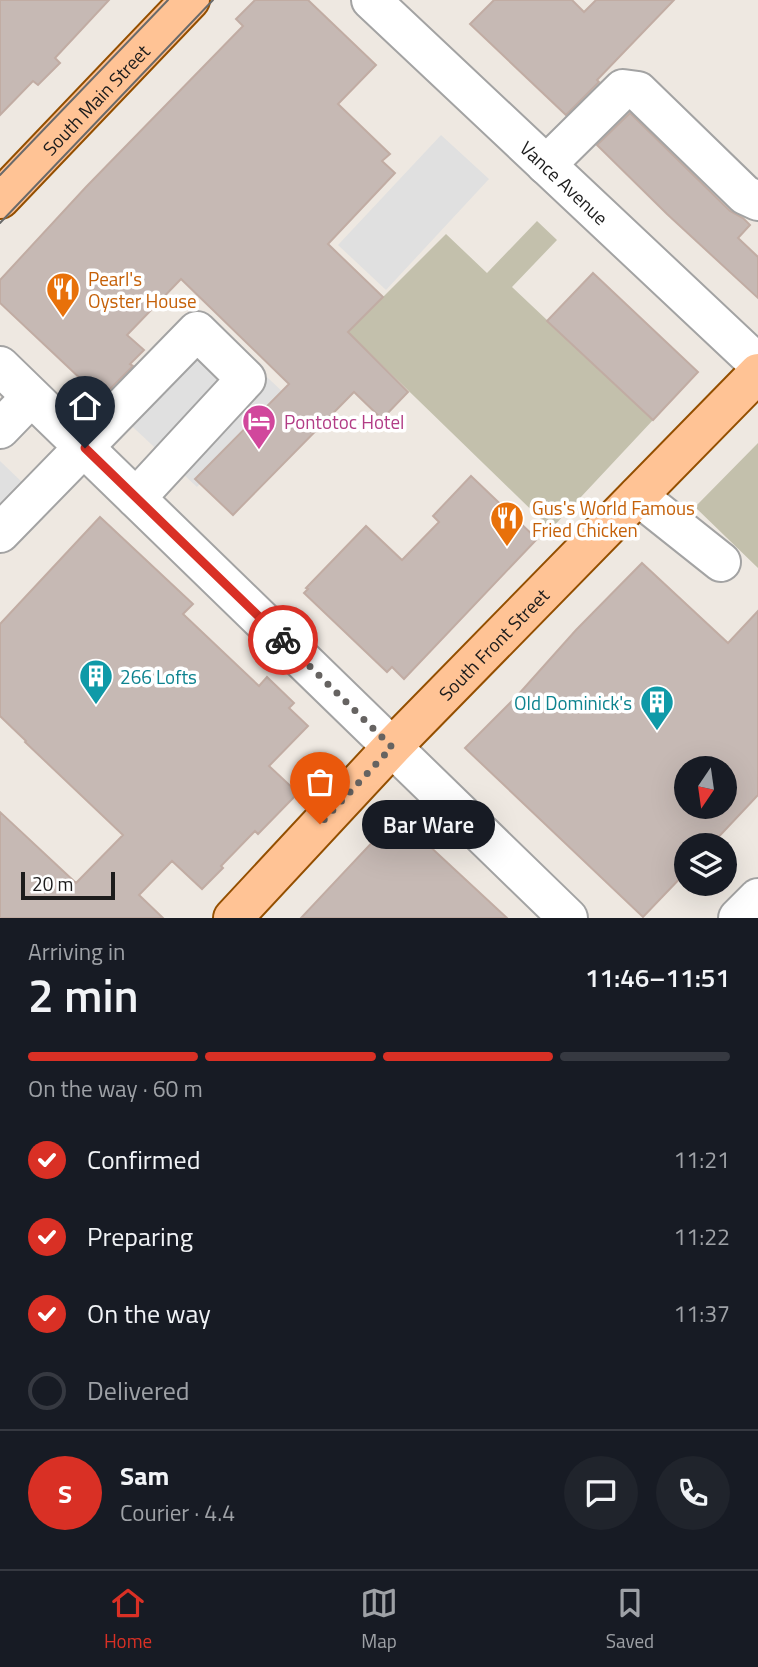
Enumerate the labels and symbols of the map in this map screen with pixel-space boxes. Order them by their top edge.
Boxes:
street label: South Main Street [35,37,156,161]
street label: Vance Avenue [514,133,615,231]
place label: Pearl's Oyster House [88,264,197,315]
restaurant icon: Pearl's Oyster House [44,270,82,319]
pin [55,376,115,448]
hotel icon: Pontotoc Hotel [240,402,278,451]
place label: Pontotoc Hotel [284,407,405,436]
place label: Gus's World Famous Fried Chicken [532,493,695,544]
restaurant icon: Gus's World Famous Fried Chicken [488,499,526,548]
street label: South Front Street [431,581,555,707]
courier [248,605,318,675]
building icon: 266 Lofts [77,657,115,706]
place label: 266 Lofts [120,662,197,691]
building icon: Old Dominick's [638,683,676,732]
place label: Old Dominick's [514,688,632,717]
pin [290,752,350,824]
north arrow [674,756,737,819]
callout: Bar Ware [362,800,495,848]
scale bar [21,869,116,901]

